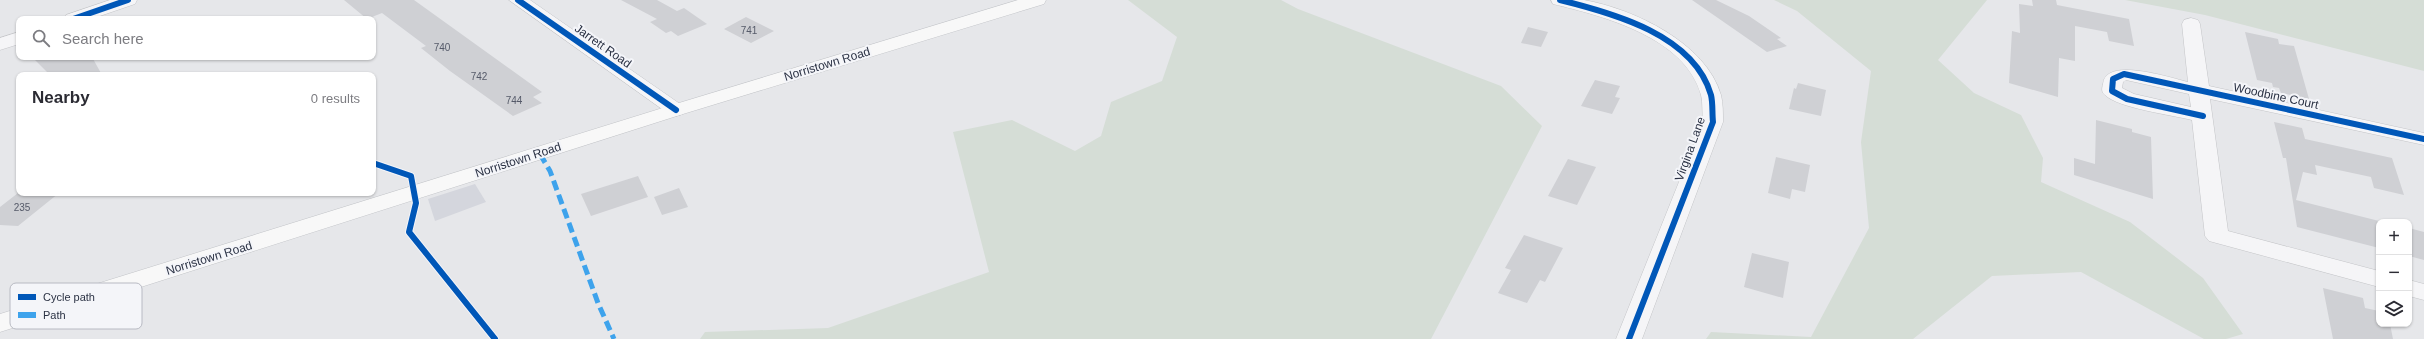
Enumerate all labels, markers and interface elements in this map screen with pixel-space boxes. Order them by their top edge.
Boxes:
search box [16,16,376,60]
street label: Jarrett Road [572,21,634,71]
house number: 741 [741,25,758,36]
icon: search [30,27,52,49]
text: Search here [62,30,144,47]
house number: 740 [434,42,451,53]
street label: Norristown Road [782,44,872,84]
house number: 742 [471,71,488,82]
street label: Woodbine Court [2232,80,2320,112]
text: Nearby [32,88,90,107]
text: 0 results [311,91,360,106]
house number: 744 [506,95,523,106]
street label: Virgina Lane [1672,115,1708,183]
street label: Norristown Road [473,140,563,180]
house number: 235 [14,202,31,213]
map controls [2376,219,2412,327]
button: + [2376,219,2412,255]
street label: Norristown Road [164,238,254,278]
button: − [2376,255,2412,291]
legend [10,283,142,329]
text: Cycle path [43,291,95,303]
button: layers [2376,291,2412,327]
text: Path [43,309,66,321]

